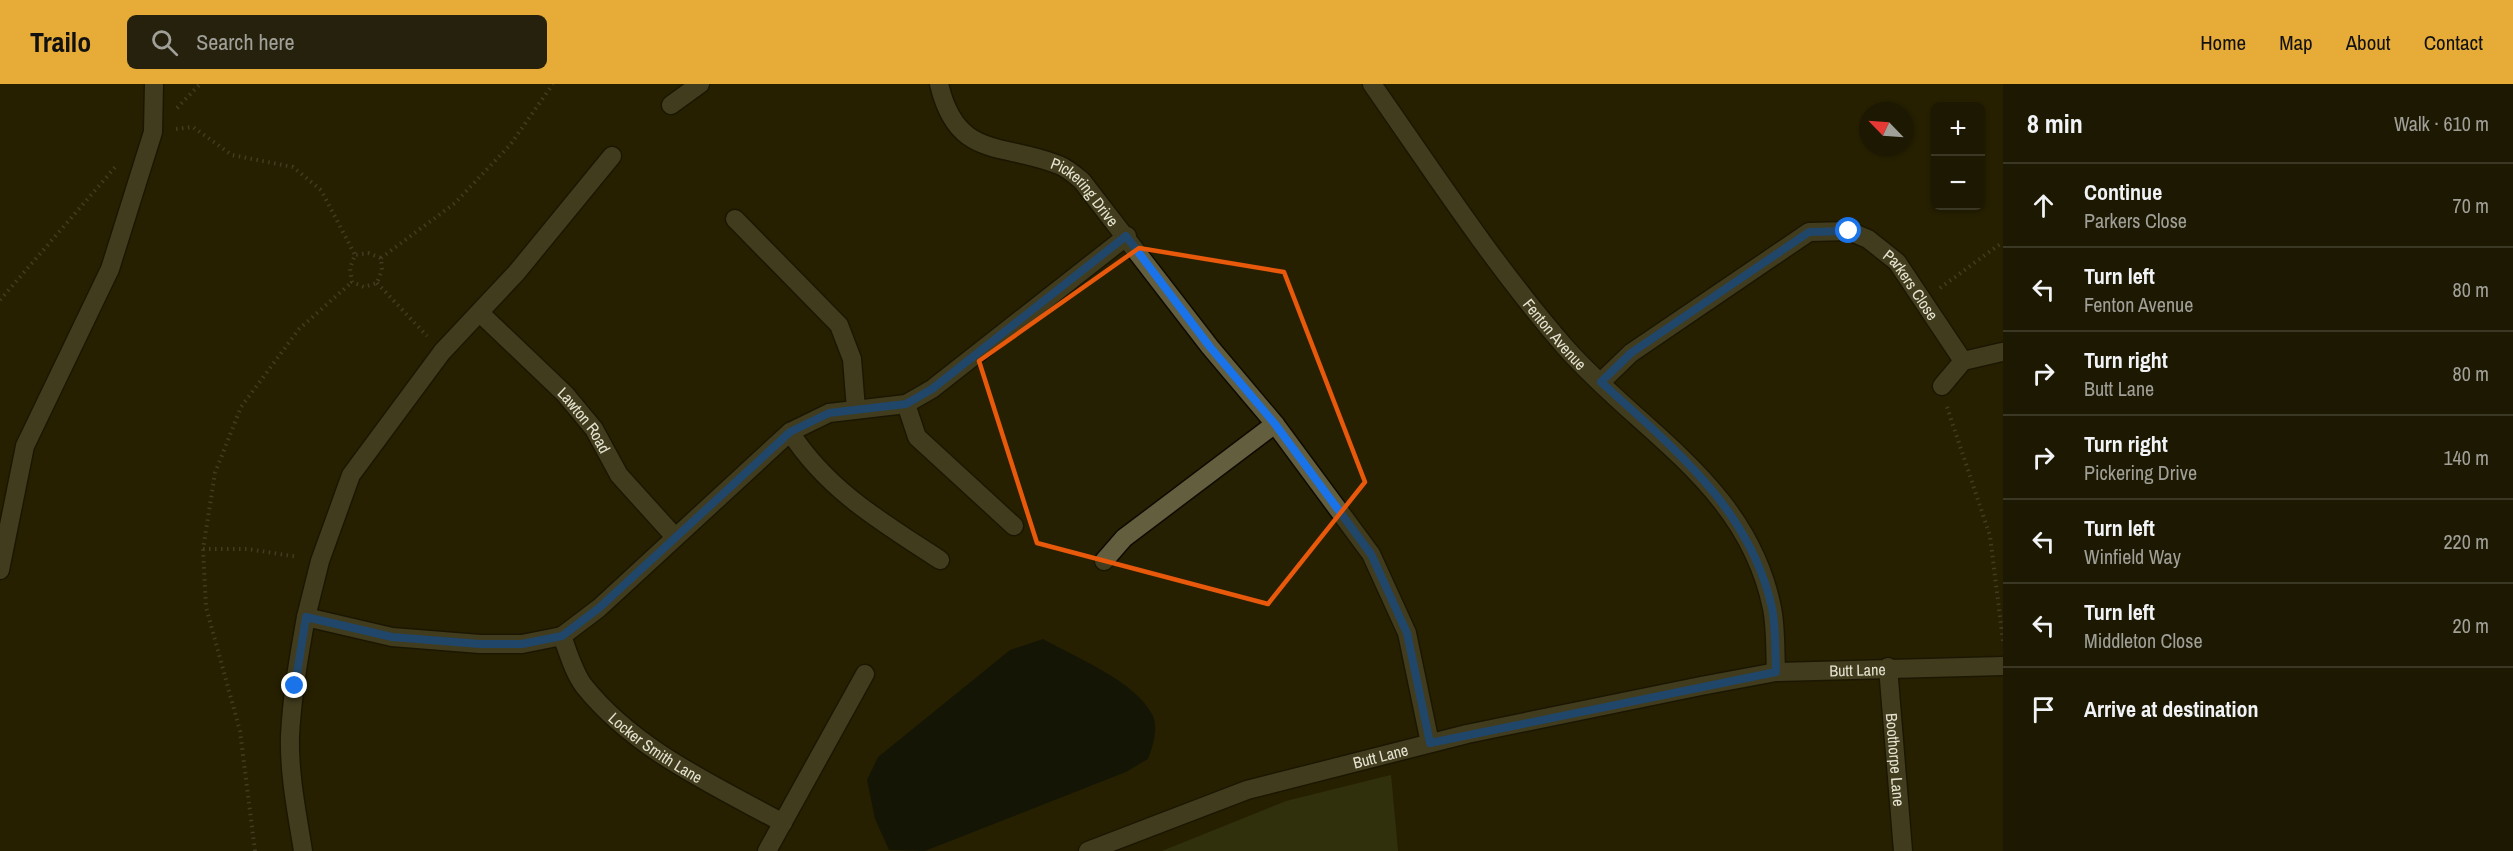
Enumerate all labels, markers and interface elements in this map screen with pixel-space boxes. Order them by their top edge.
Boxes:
search box [127,15,547,69]
text: Trailo [30,23,91,61]
icon: search [148,26,181,59]
text: Search here [196,27,295,57]
text: Home [2200,28,2246,57]
text: Map [2279,28,2313,57]
text: About [2346,28,2391,57]
text: Contact [2424,28,2483,57]
north arrow [1859,102,1913,156]
map controls [1931,102,1985,210]
button: + [1931,102,1985,156]
text: 8 min [2027,106,2083,141]
text: Walk · 610 m [2394,110,2489,137]
street label: Pickering Drive [1048,152,1124,231]
button: − [1931,156,1985,210]
text: Continue [2084,177,2162,207]
icon: ahead [2027,189,2060,222]
text: 70 m [2453,192,2489,219]
text: Parkers Close [2084,207,2187,234]
route start [1835,217,1861,243]
street label: Parkers Close [1879,244,1944,324]
text: Turn left [2084,261,2155,291]
icon: left [2027,273,2060,306]
text: 80 m [2453,276,2489,303]
text: Fenton Avenue [2084,291,2193,318]
street label: Fenton Avenue [1518,294,1592,375]
text: Turn right [2084,345,2168,375]
icon: right [2027,357,2060,390]
text: 80 m [2453,360,2489,387]
text: Butt Lane [2084,375,2154,402]
street label: Lawton Road [553,382,616,457]
text: Turn right [2084,429,2168,459]
icon: right [2027,441,2060,474]
text: 140 m [2443,444,2489,471]
text: Pickering Drive [2084,459,2197,486]
text: Turn left [2084,513,2155,543]
icon: left [2027,525,2060,558]
text: 220 m [2443,528,2489,555]
text: Winfield Way [2084,543,2181,570]
text: Turn left [2084,597,2155,627]
icon: left [2027,609,2060,642]
text: 20 m [2453,612,2489,639]
text: Middleton Close [2084,627,2203,654]
street label: Butt Lane [1829,658,1886,682]
route end [281,672,307,698]
icon: arrive [2027,693,2060,726]
text: Arrive at destination [2084,694,2258,724]
street label: Locker Smith Lane [604,707,707,788]
street label: Boothorpe Lane [1881,712,1910,807]
street label: Butt Lane [1350,738,1410,774]

